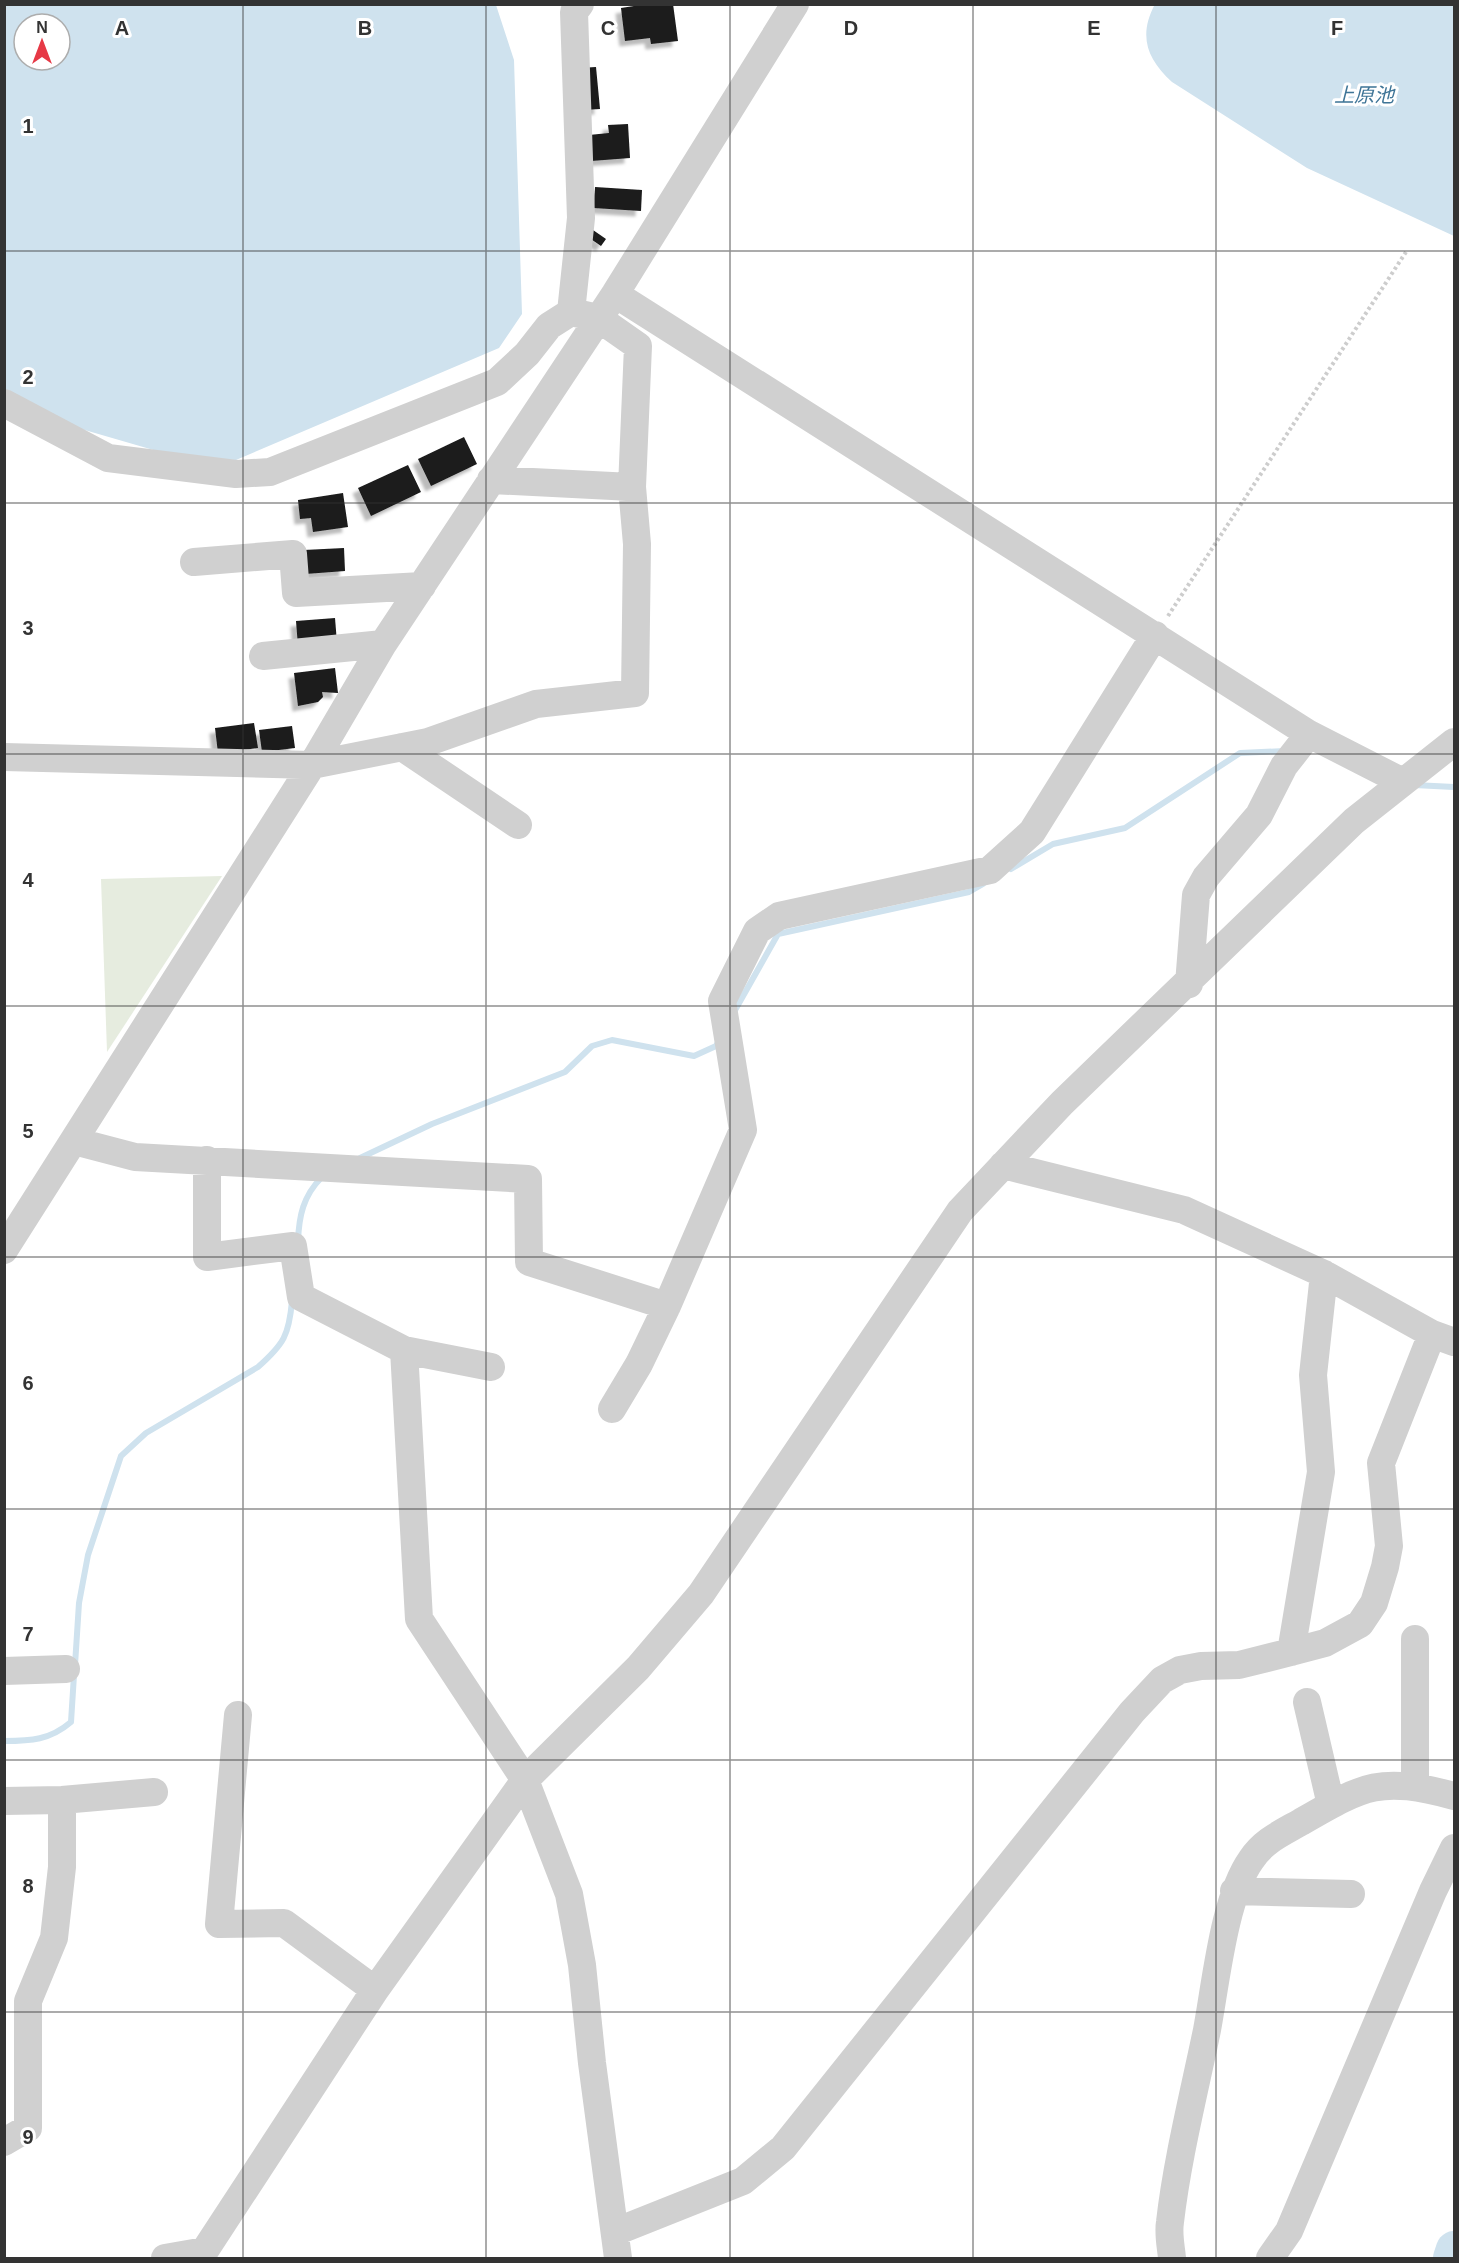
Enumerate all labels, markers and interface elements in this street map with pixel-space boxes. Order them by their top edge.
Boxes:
north arrow [12,12,72,72]
text: A [115,17,129,39]
text: B [358,17,372,39]
text: C [601,17,615,39]
text: D [844,17,858,39]
text: E [1087,17,1101,39]
text: F [1331,17,1343,39]
text: N [36,19,48,36]
water label: 上原池 [1334,84,1396,106]
text: 1 [22,115,34,137]
text: 2 [22,366,34,388]
text: 3 [22,617,34,639]
text: 4 [22,869,34,891]
text: 5 [22,1120,34,1142]
text: 6 [22,1372,34,1394]
text: 7 [22,1623,34,1645]
text: 8 [22,1875,34,1897]
text: 9 [22,2126,34,2148]

